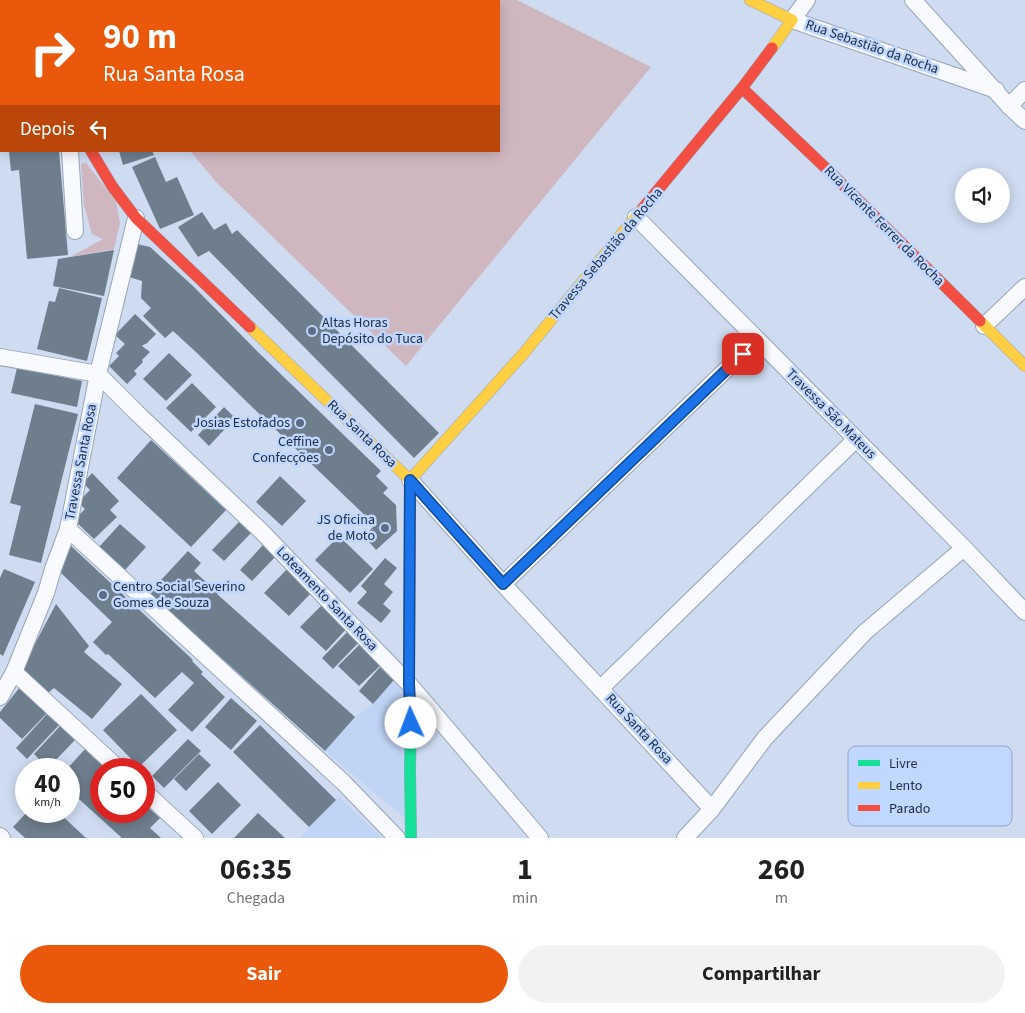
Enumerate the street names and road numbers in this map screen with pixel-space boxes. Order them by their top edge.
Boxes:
street label: Rua Sebastião da Rocha [803,15,941,79]
street label: Rua Vicente Ferrer da Rocha [819,161,949,291]
street label: Travessa Sebastião da Rocha [544,183,668,325]
street label: Travessa São Mateus [781,364,881,464]
street label: Rua Santa Rosa [323,395,401,473]
street label: Travessa Santa Rosa [60,402,102,522]
street label: Loteamento Santa Rosa [272,542,382,656]
street label: Rua Santa Rosa [601,689,677,769]

